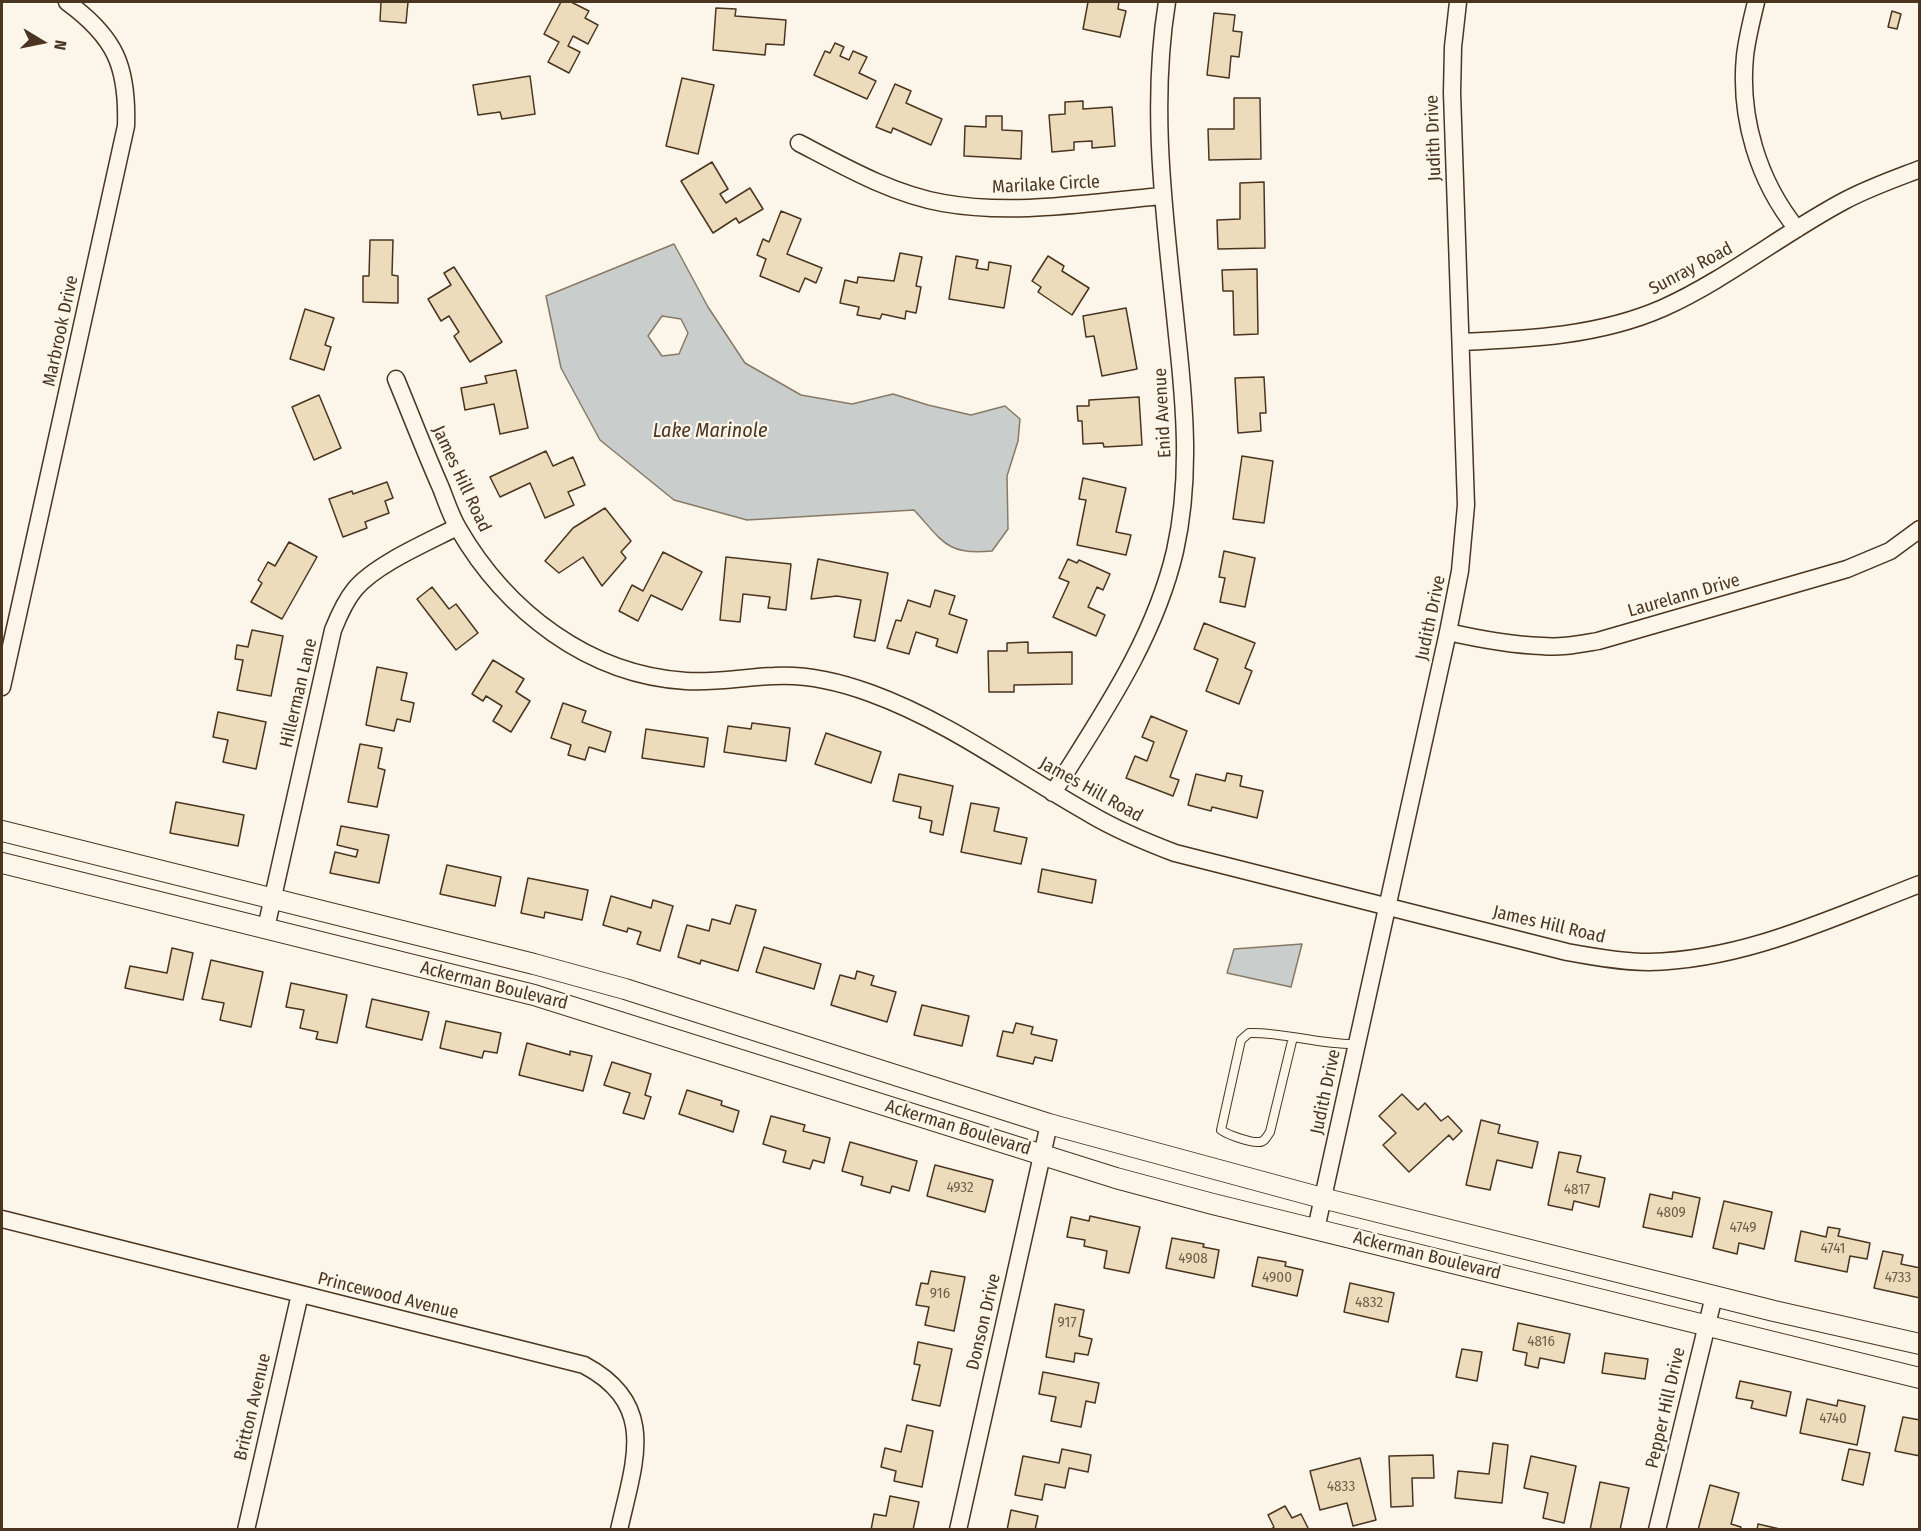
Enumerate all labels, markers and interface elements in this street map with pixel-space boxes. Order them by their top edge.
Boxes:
north arrow [12,12,72,72]
text: N [50,39,70,52]
street label: Judith Drive [1422,95,1446,181]
street label: Marilake Circle [992,171,1100,199]
street label: Sunray Road [1645,238,1737,300]
street label: Marbrook Drive [39,274,83,388]
street label: Enid Avenue [1150,367,1176,459]
water label: Lake Marinole [653,419,767,443]
street label: James Hill Road [427,422,495,536]
street label: Laurelann Drive [1625,570,1743,622]
street label: Judith Drive [1411,574,1451,662]
street label: Hillerman Lane [276,636,322,750]
street label: James Hill Road [1036,753,1146,827]
street label: James Hill Road [1491,902,1607,948]
street label: Ackerman Boulevard [418,957,570,1015]
street label: Judith Drive [1306,1048,1346,1136]
street label: Ackerman Boulevard [883,1096,1033,1160]
house number: 4932 [946,1179,974,1197]
house number: 4817 [1564,1181,1590,1199]
house number: 4809 [1656,1204,1686,1222]
house number: 4749 [1730,1219,1756,1237]
street label: Ackerman Boulevard [1351,1227,1503,1285]
house number: 4741 [1821,1240,1845,1258]
house number: 4908 [1178,1250,1208,1268]
street label: Princewood Avenue [315,1268,461,1324]
house number: 4900 [1262,1269,1292,1287]
house number: 4733 [1885,1269,1911,1287]
street label: Donson Drive [962,1272,1006,1372]
house number: 916 [930,1285,950,1303]
house number: 4832 [1355,1294,1383,1312]
house number: 917 [1058,1314,1076,1332]
house number: 4816 [1527,1333,1555,1351]
street label: Pepper Hill Drive [1642,1345,1690,1471]
street label: Britton Avenue [230,1351,276,1463]
house number: 4740 [1819,1410,1847,1428]
house number: 4833 [1327,1478,1355,1496]

